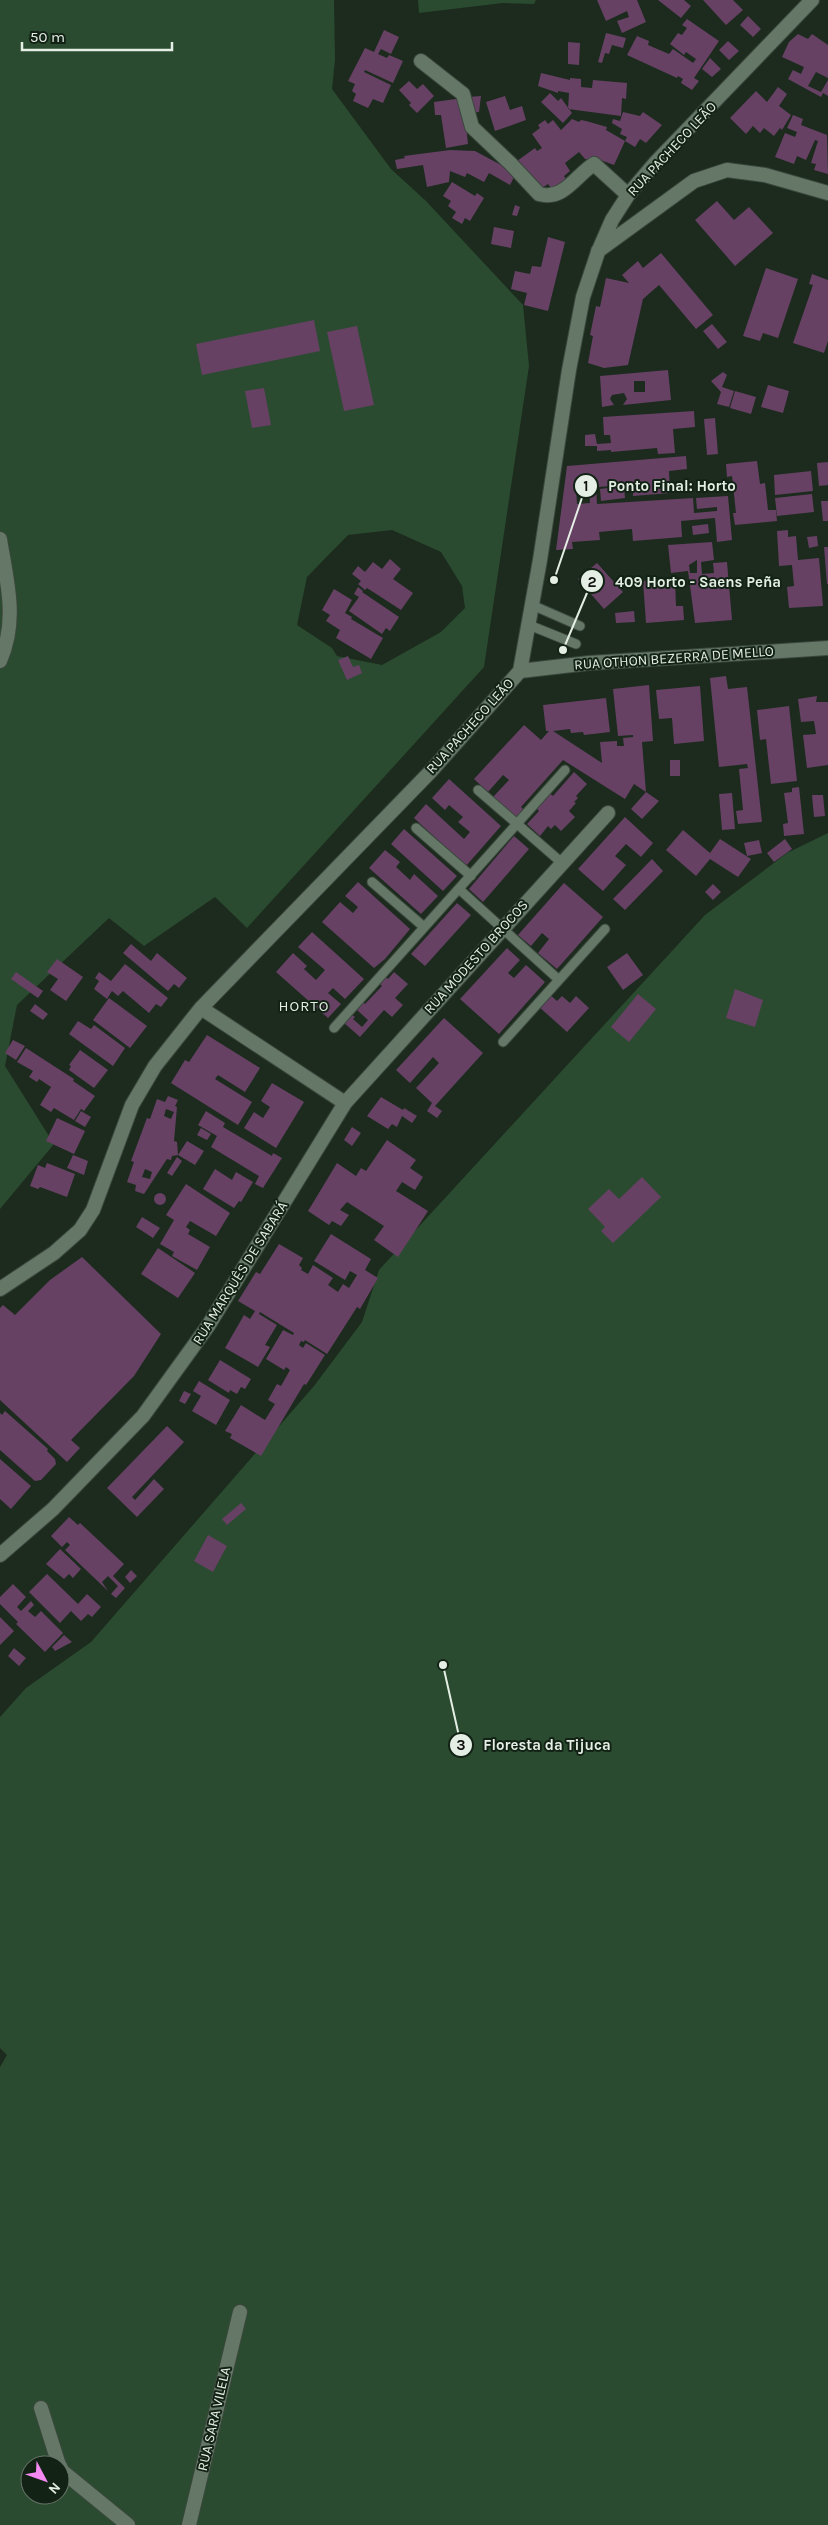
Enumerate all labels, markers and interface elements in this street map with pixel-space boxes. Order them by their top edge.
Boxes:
scale bar [22,20,172,52]
text: 50 m [30,28,65,46]
street label: RUA PACHECO LEÃO [624,98,720,200]
callout: Ponto Final: Horto [573,471,746,501]
text: 1 [583,477,589,495]
text: Ponto Final: Horto [608,477,736,495]
callout: 409 Horto - Saens Peña [580,566,791,596]
text: 2 [587,573,597,591]
text: 409 Horto - Saens Peña [615,573,781,591]
street label: RUA OTHON BEZERRA DE MELLO [574,643,774,673]
street label: RUA PACHECO LEÃO [423,675,517,777]
street label: RUA MODESTO BROCOS [420,897,532,1017]
district label: HORTO [278,997,330,1015]
street label: RUA MARQUÊS DE SABARÁ [188,1198,291,1348]
callout: Floresta da Tijuca [449,1730,621,1760]
text: 3 [456,1736,466,1754]
text: Floresta da Tijuca [483,1736,611,1754]
street label: RUA SARA VILELA [194,2365,234,2473]
north arrow [20,2455,70,2505]
text: N [45,2479,64,2498]

